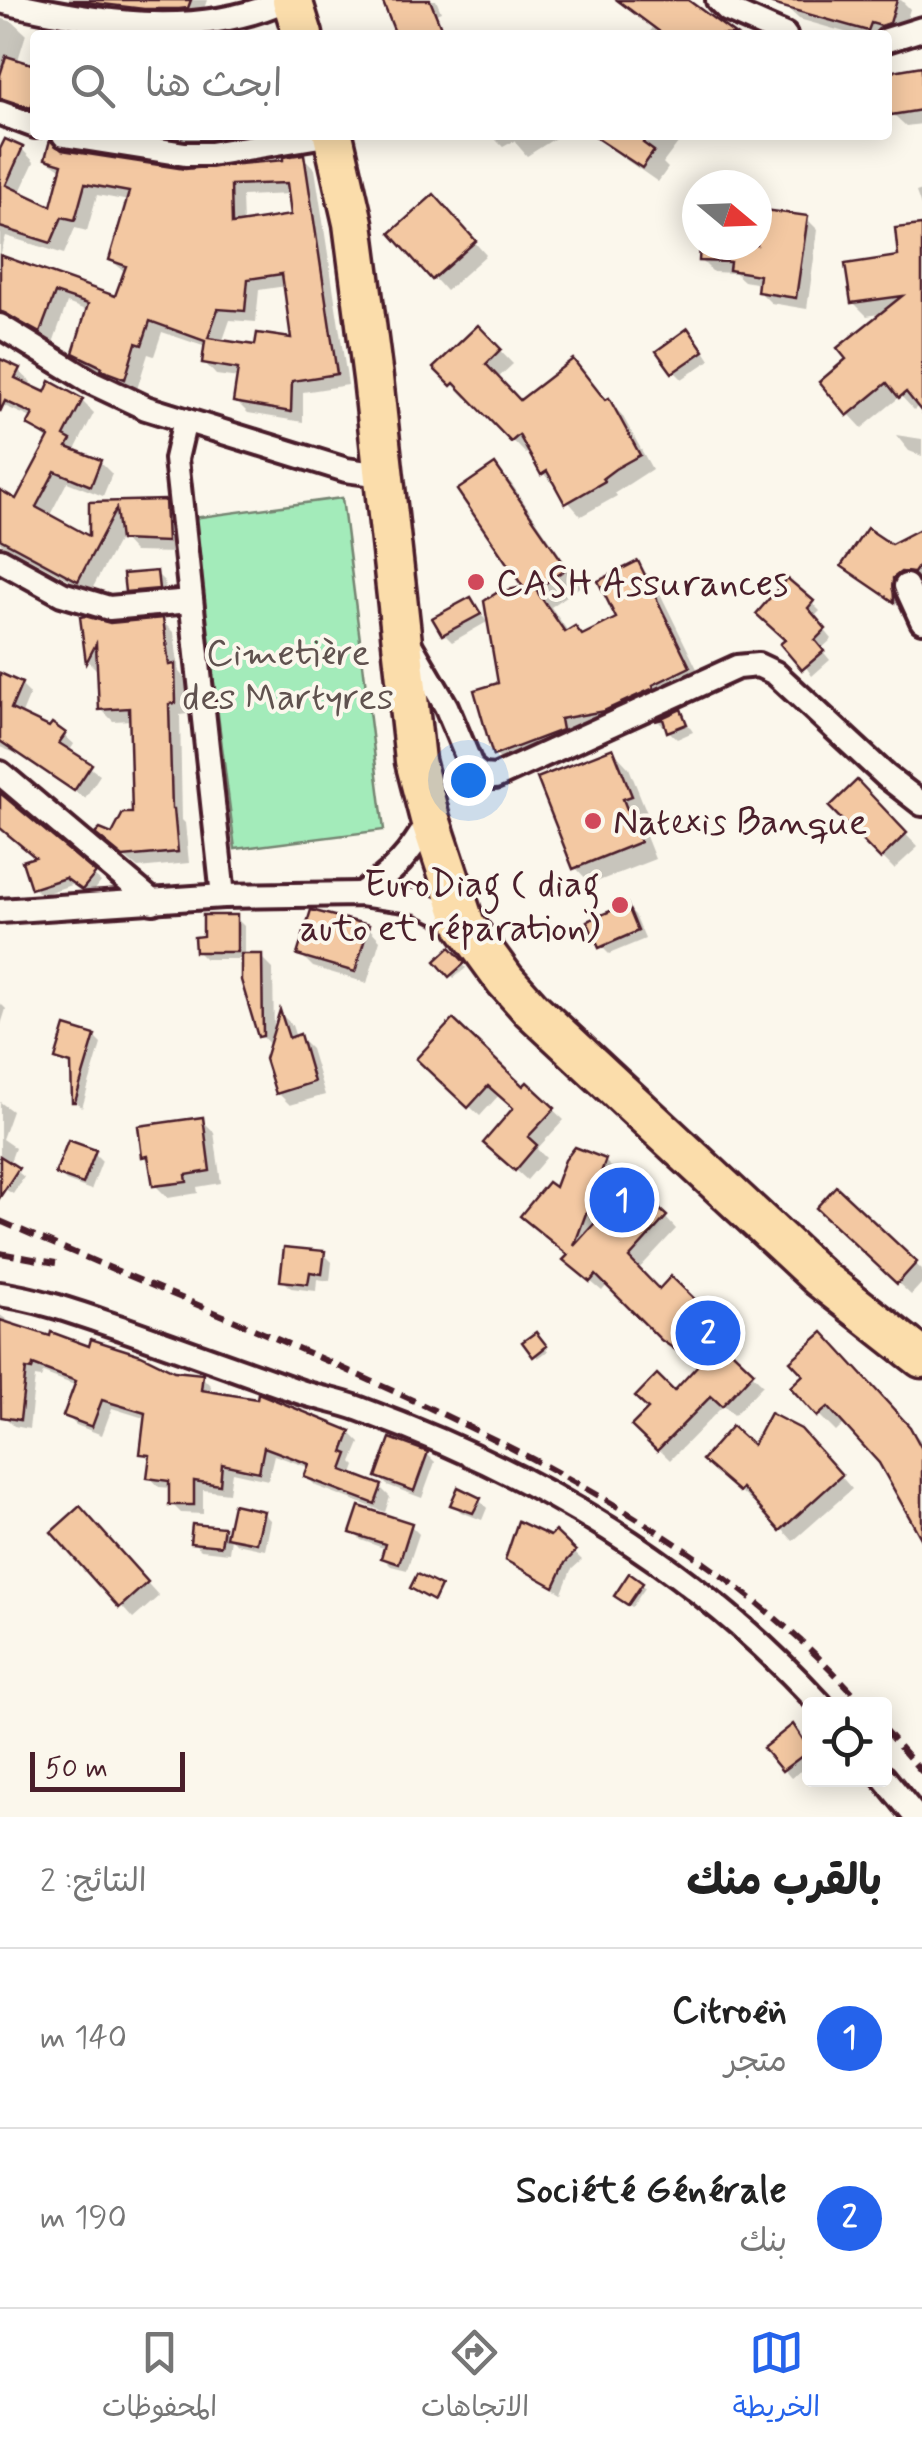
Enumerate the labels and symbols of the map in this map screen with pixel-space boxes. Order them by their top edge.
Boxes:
north arrow [682,170,772,260]
place label: CASH Assurances [496,560,788,609]
marker: CASH Assurances [465,571,487,593]
park label: Cimetière des Martyres [182,630,394,723]
your location [443,755,494,806]
place label: Natexis Banque [613,799,867,848]
marker: Natexis Banque [582,810,604,832]
place label: EuroDiag ( diag auto et réparation) [300,861,600,954]
marker: EuroDiag ( diag auto et réparation) [609,894,631,916]
pin: 1 [590,1162,654,1238]
pin: 2 [676,1296,740,1370]
scale bar [30,1747,185,1792]

